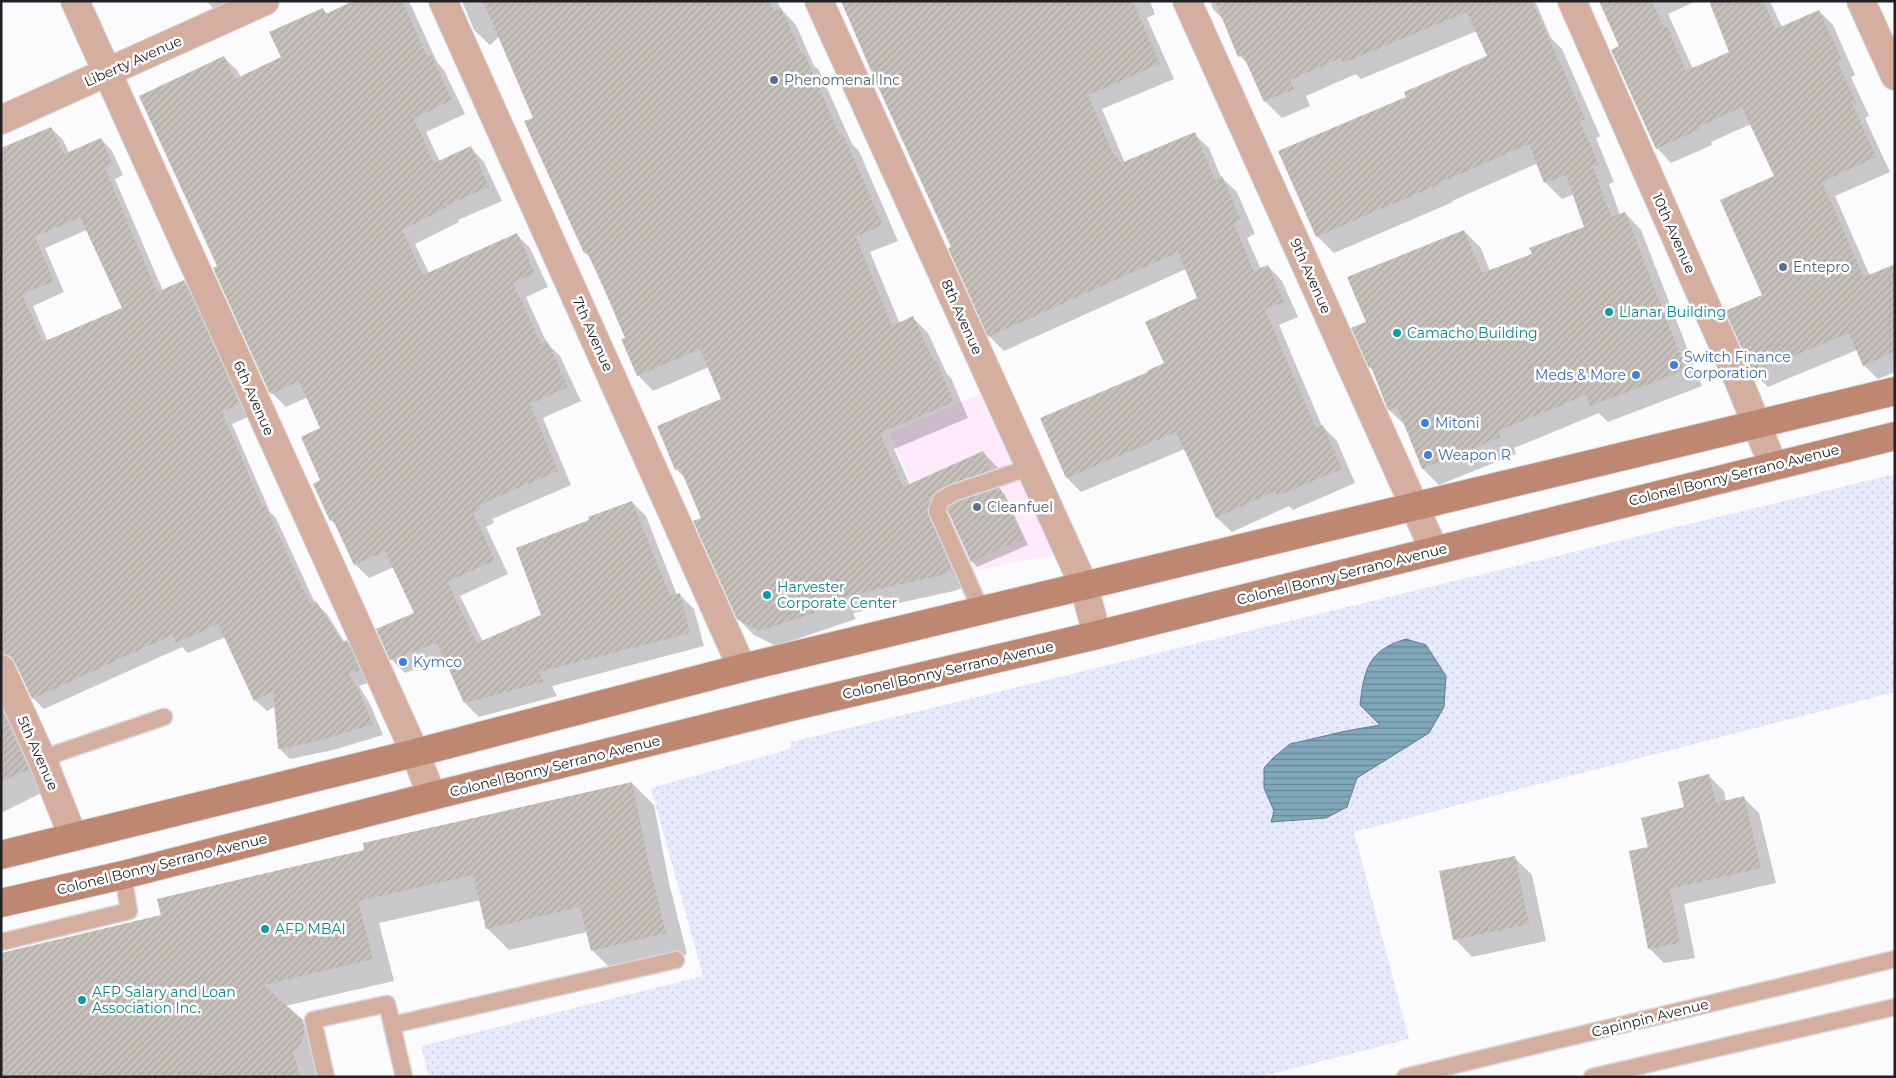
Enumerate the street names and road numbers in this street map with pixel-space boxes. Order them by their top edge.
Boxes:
street label: Liberty Avenue [81,31,185,91]
street label: 10th Avenue [1648,190,1700,276]
street label: 9th Avenue [1286,236,1336,316]
street label: 8th Avenue [937,277,987,357]
street label: 7th Avenue [569,294,617,374]
street label: 6th Avenue [229,358,279,438]
street label: Colonel Bonny Serrano Avenue [1627,440,1841,510]
street label: Colonel Bonny Serrano Avenue [1235,539,1449,609]
street label: Colonel Bonny Serrano Avenue [841,637,1055,703]
street label: 5th Avenue [14,713,62,793]
street label: Colonel Bonny Serrano Avenue [448,731,662,801]
street label: Colonel Bonny Serrano Avenue [55,829,269,899]
street label: Capinpin Avenue [1590,995,1710,1041]

